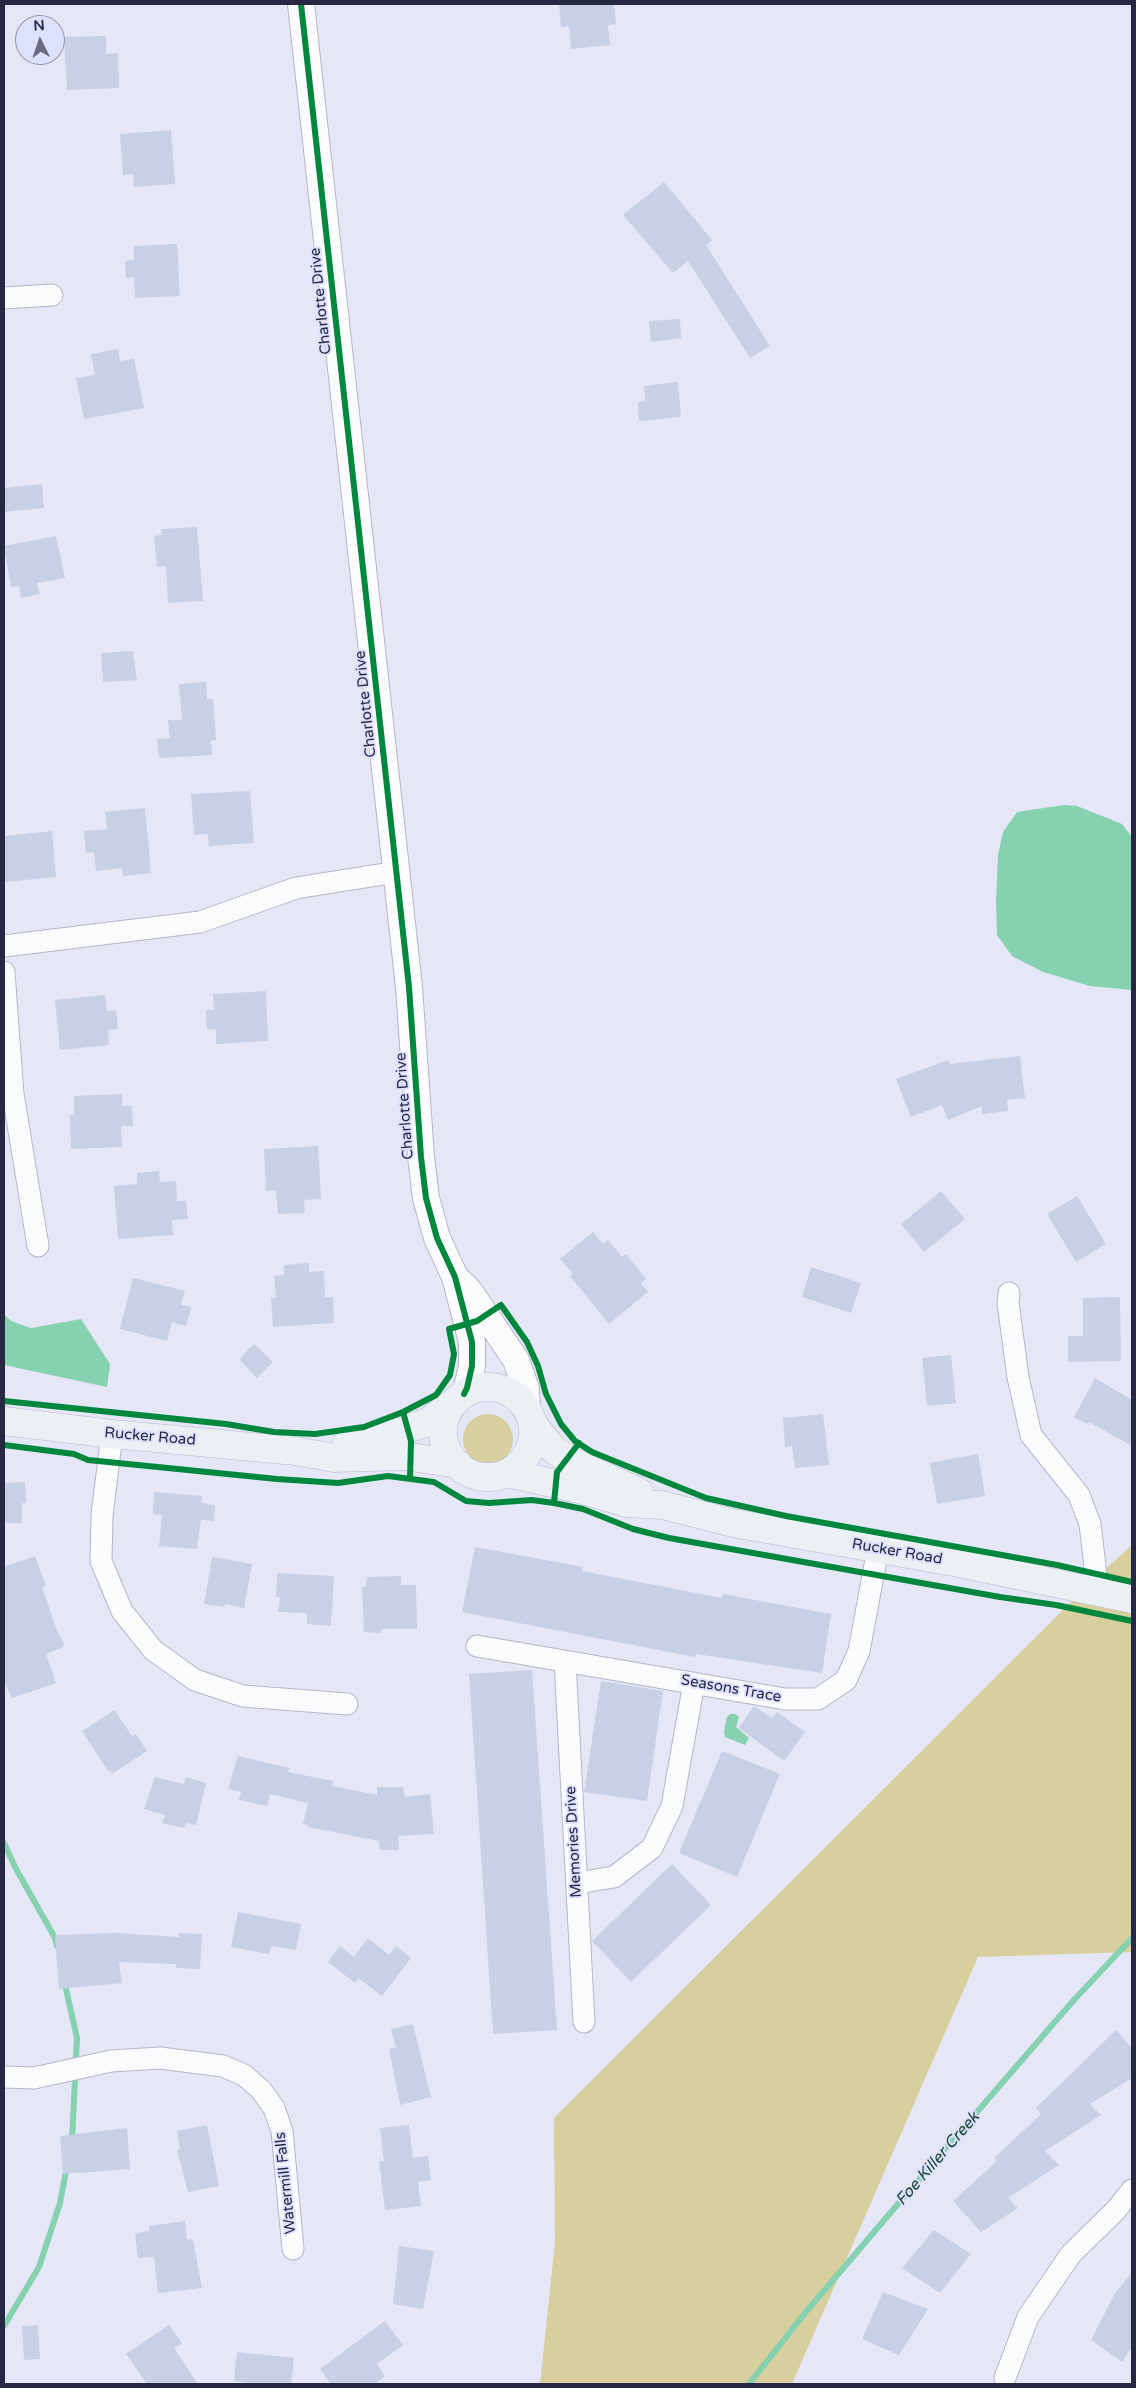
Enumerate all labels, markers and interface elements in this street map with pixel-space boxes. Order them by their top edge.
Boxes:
north arrow [15,15,65,65]
text: N [33,17,45,34]
street label: Charlotte Drive [306,247,336,355]
street label: Charlotte Drive [351,650,381,758]
street label: Charlotte Drive [392,1052,418,1160]
street label: Rucker Road [104,1424,196,1450]
street label: Rucker Road [850,1535,944,1569]
street label: Seasons Trace [679,1671,783,1707]
street label: Memories Drive [562,1786,586,1898]
water label: Foe Killer Creek [892,2108,984,2210]
street label: Watermill Falls [272,2131,300,2235]

